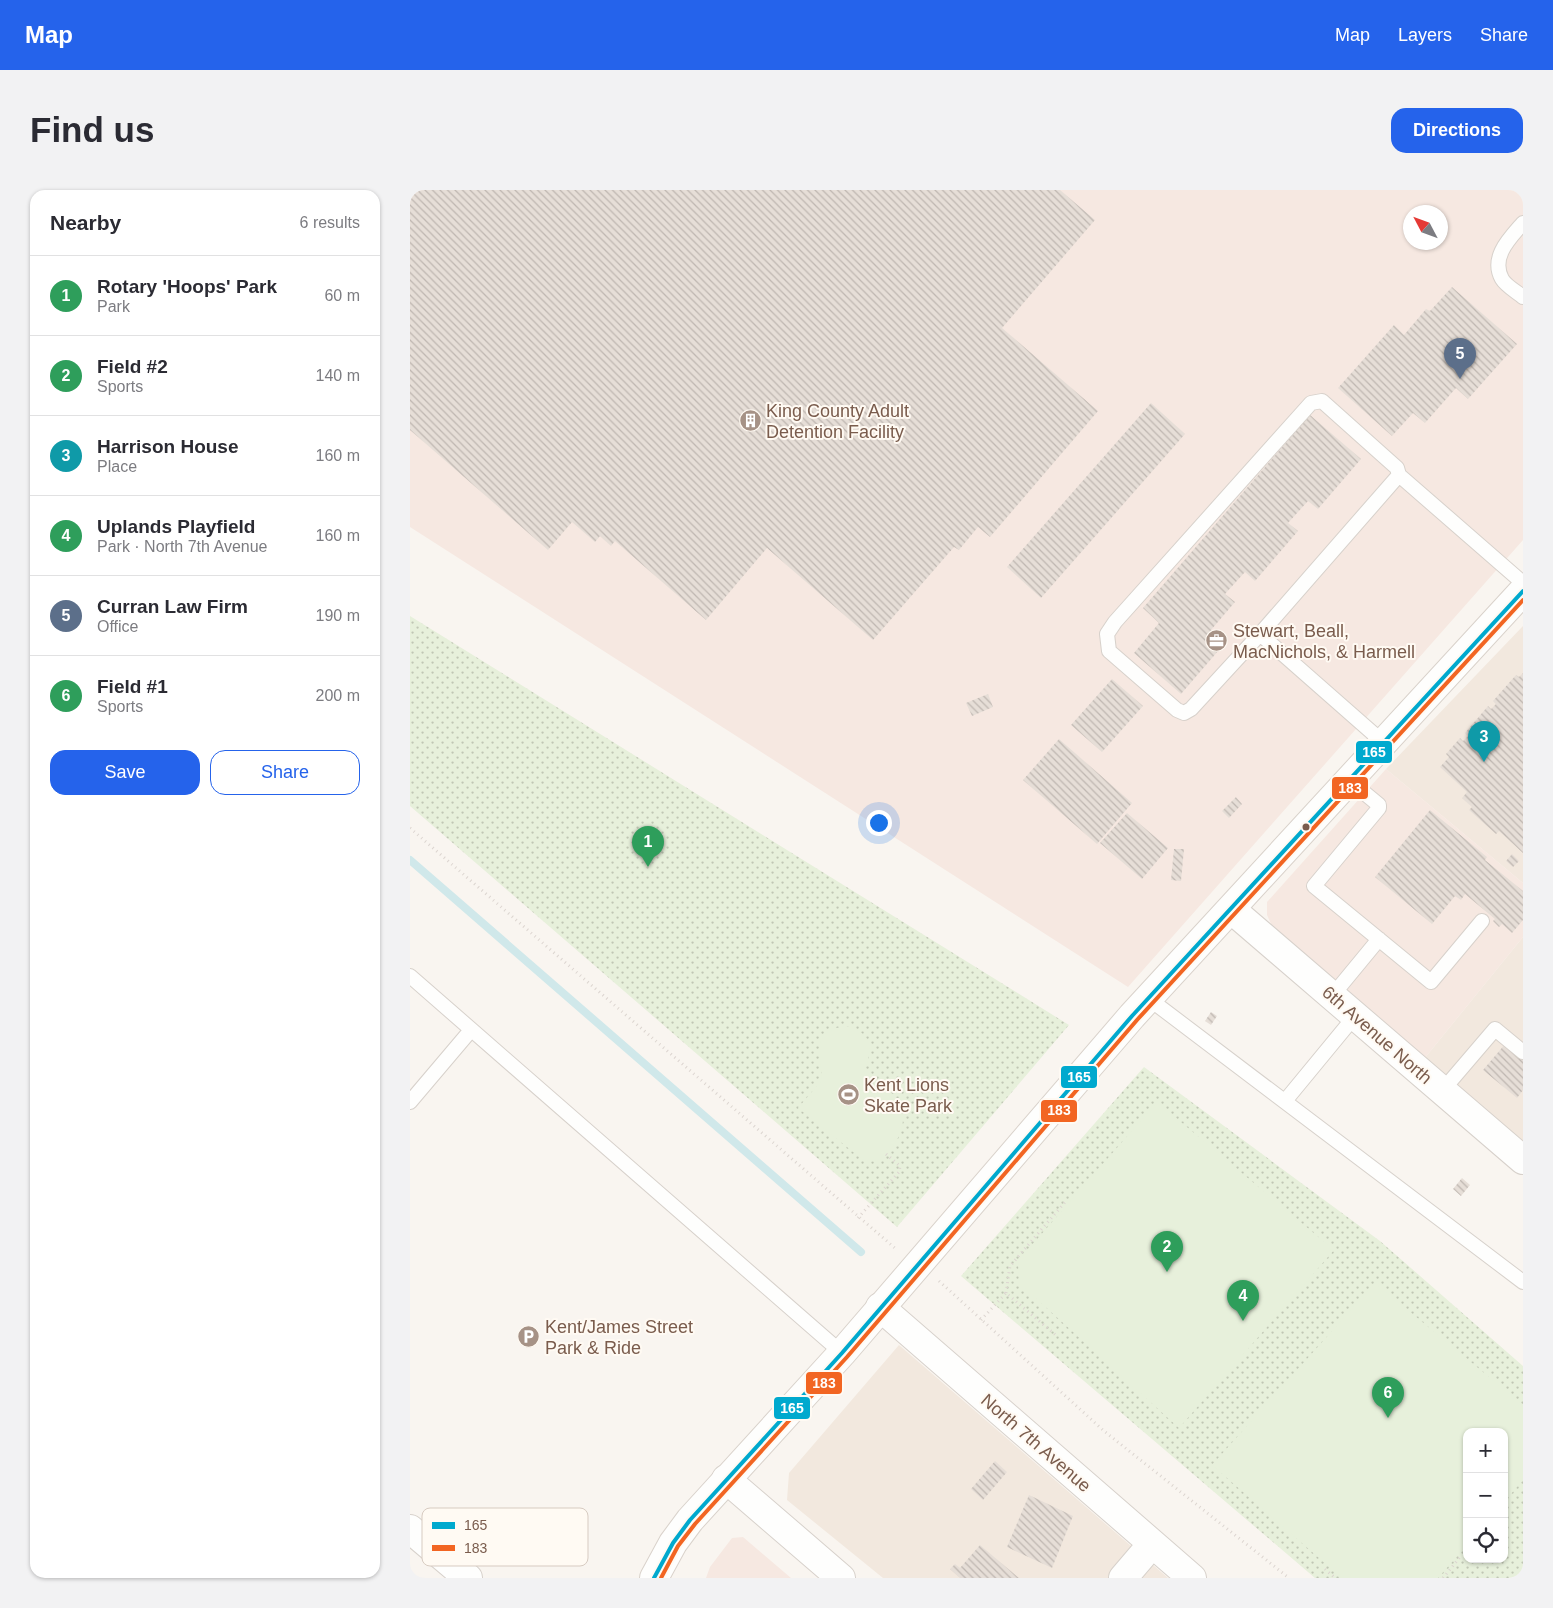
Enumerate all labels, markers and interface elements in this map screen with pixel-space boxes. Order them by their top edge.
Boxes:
text: Map [25,21,73,48]
text: Map [1335,25,1370,45]
text: Layers [1398,25,1452,45]
text: Share [1480,25,1528,45]
button: Directions [1391,108,1523,153]
text: Find us [30,110,154,149]
north arrow [1403,205,1448,250]
text: Nearby [50,211,121,234]
text: 6 results [300,214,360,231]
text: Rotary 'Hoops' Park [97,276,277,297]
text: 1 [62,287,70,304]
text: 60 m [324,287,360,304]
text: Park [97,298,130,315]
pin: 5 [1444,338,1476,379]
text: Field #2 [97,356,168,377]
text: 2 [62,367,70,384]
text: 140 m [316,367,360,384]
text: Sports [97,378,143,395]
place label: King County Adult Detention Facility [766,401,909,442]
building icon: King County Adult Detention Facility [738,409,762,433]
text: Harrison House [97,436,238,457]
text: 3 [62,447,70,464]
text: 160 m [316,447,360,464]
text: Place [97,458,137,475]
text: Uplands Playfield [97,516,255,537]
text: 4 [62,527,70,544]
text: 160 m [316,527,360,544]
text: Park · North 7th Avenue [97,538,267,555]
text: Curran Law Firm [97,596,248,617]
text: 5 [62,607,70,624]
text: 190 m [316,607,360,624]
text: Office [97,618,139,635]
place label: Stewart, Beall, MacNichols, & Harmell [1233,621,1415,662]
office icon: Stewart, Beall, MacNichols, & Harmell [1205,629,1229,653]
text: Field #1 [97,676,168,697]
text: 6 [62,687,70,704]
text: 200 m [316,687,360,704]
text: Sports [97,698,143,715]
pin: 3 [1468,721,1500,762]
line badge: 165 [1355,740,1393,764]
text: 165 [1362,744,1386,760]
button: Save [50,750,200,795]
button: Share [210,750,360,795]
line badge: 183 [1331,776,1369,800]
text: 183 [1338,780,1362,796]
your location [866,810,892,836]
unlabelled marker [1301,822,1311,832]
pin: 1 [632,826,664,867]
street label: 6th Avenue North [1318,982,1436,1088]
line badge: 165 [1060,1065,1098,1089]
text: 165 [1067,1069,1091,1085]
place label: Kent Lions Skate Park [864,1075,953,1116]
sports icon: Kent Lions Skate Park [836,1083,860,1107]
line badge: 183 [1040,1099,1078,1123]
text: 183 [1047,1102,1071,1118]
pin: 2 [1151,1231,1183,1272]
pin: 4 [1227,1280,1259,1321]
place label: Kent/James Street Park & Ride [545,1317,693,1358]
parking icon: Kent/James Street Park & Ride [517,1325,541,1349]
line badge: 183 [805,1371,843,1395]
text: 183 [812,1375,836,1391]
pin: 6 [1372,1377,1404,1418]
street label: North 7th Avenue [977,1390,1095,1496]
line badge: 165 [773,1396,811,1420]
text: 165 [780,1400,804,1416]
map controls [1463,1428,1508,1563]
button: + [1463,1428,1508,1473]
button: − [1463,1473,1508,1518]
legend [422,1508,588,1566]
text: 165 [464,1517,488,1533]
button: locate [1463,1518,1508,1563]
text: 183 [464,1540,488,1556]

